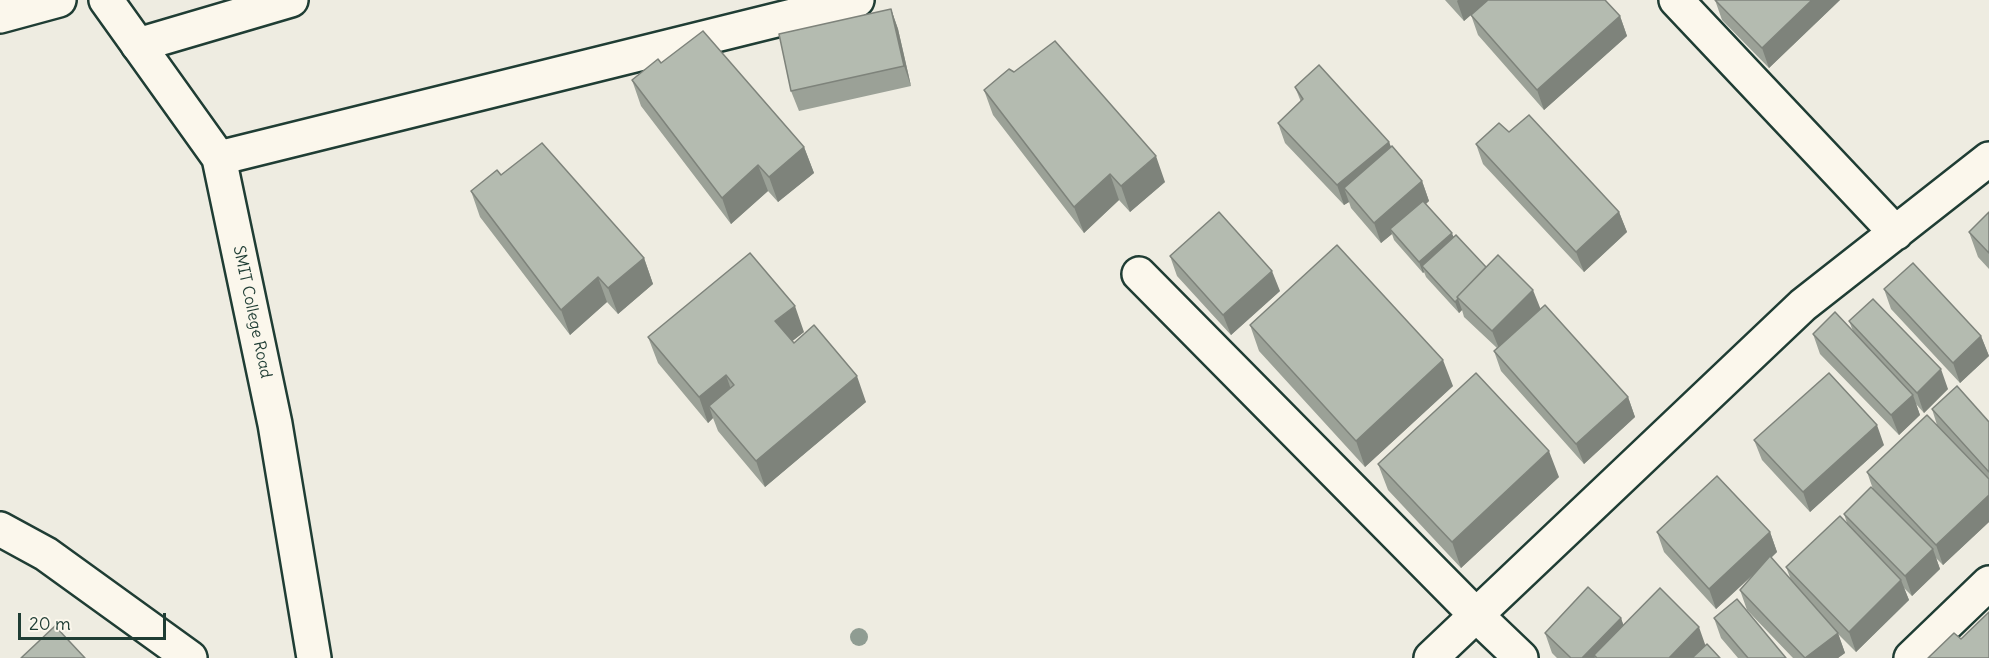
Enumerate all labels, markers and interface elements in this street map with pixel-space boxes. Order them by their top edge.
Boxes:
street label: SMIT College Road [229,244,275,380]
scale bar [21,601,170,639]
text: 20 m [29,612,71,635]

